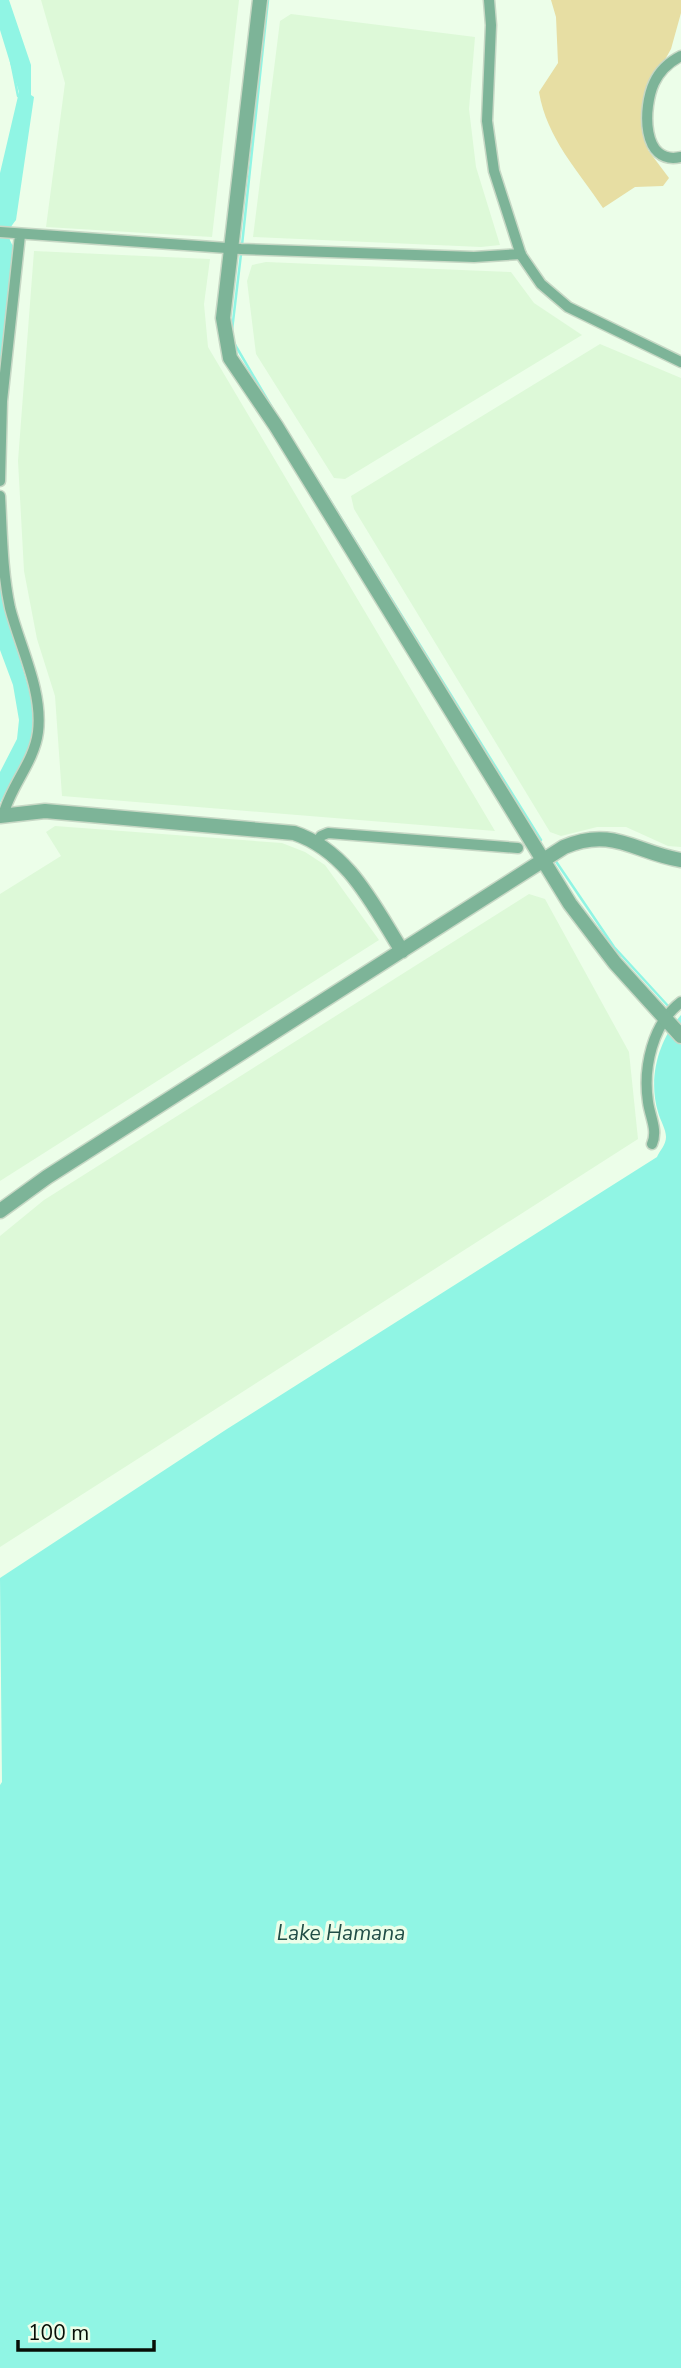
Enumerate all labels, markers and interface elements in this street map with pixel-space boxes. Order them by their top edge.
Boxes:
water label: Lake Hamana [277,1919,405,1947]
scale bar [18,2308,154,2352]
text: 100 m [28,2319,89,2347]

